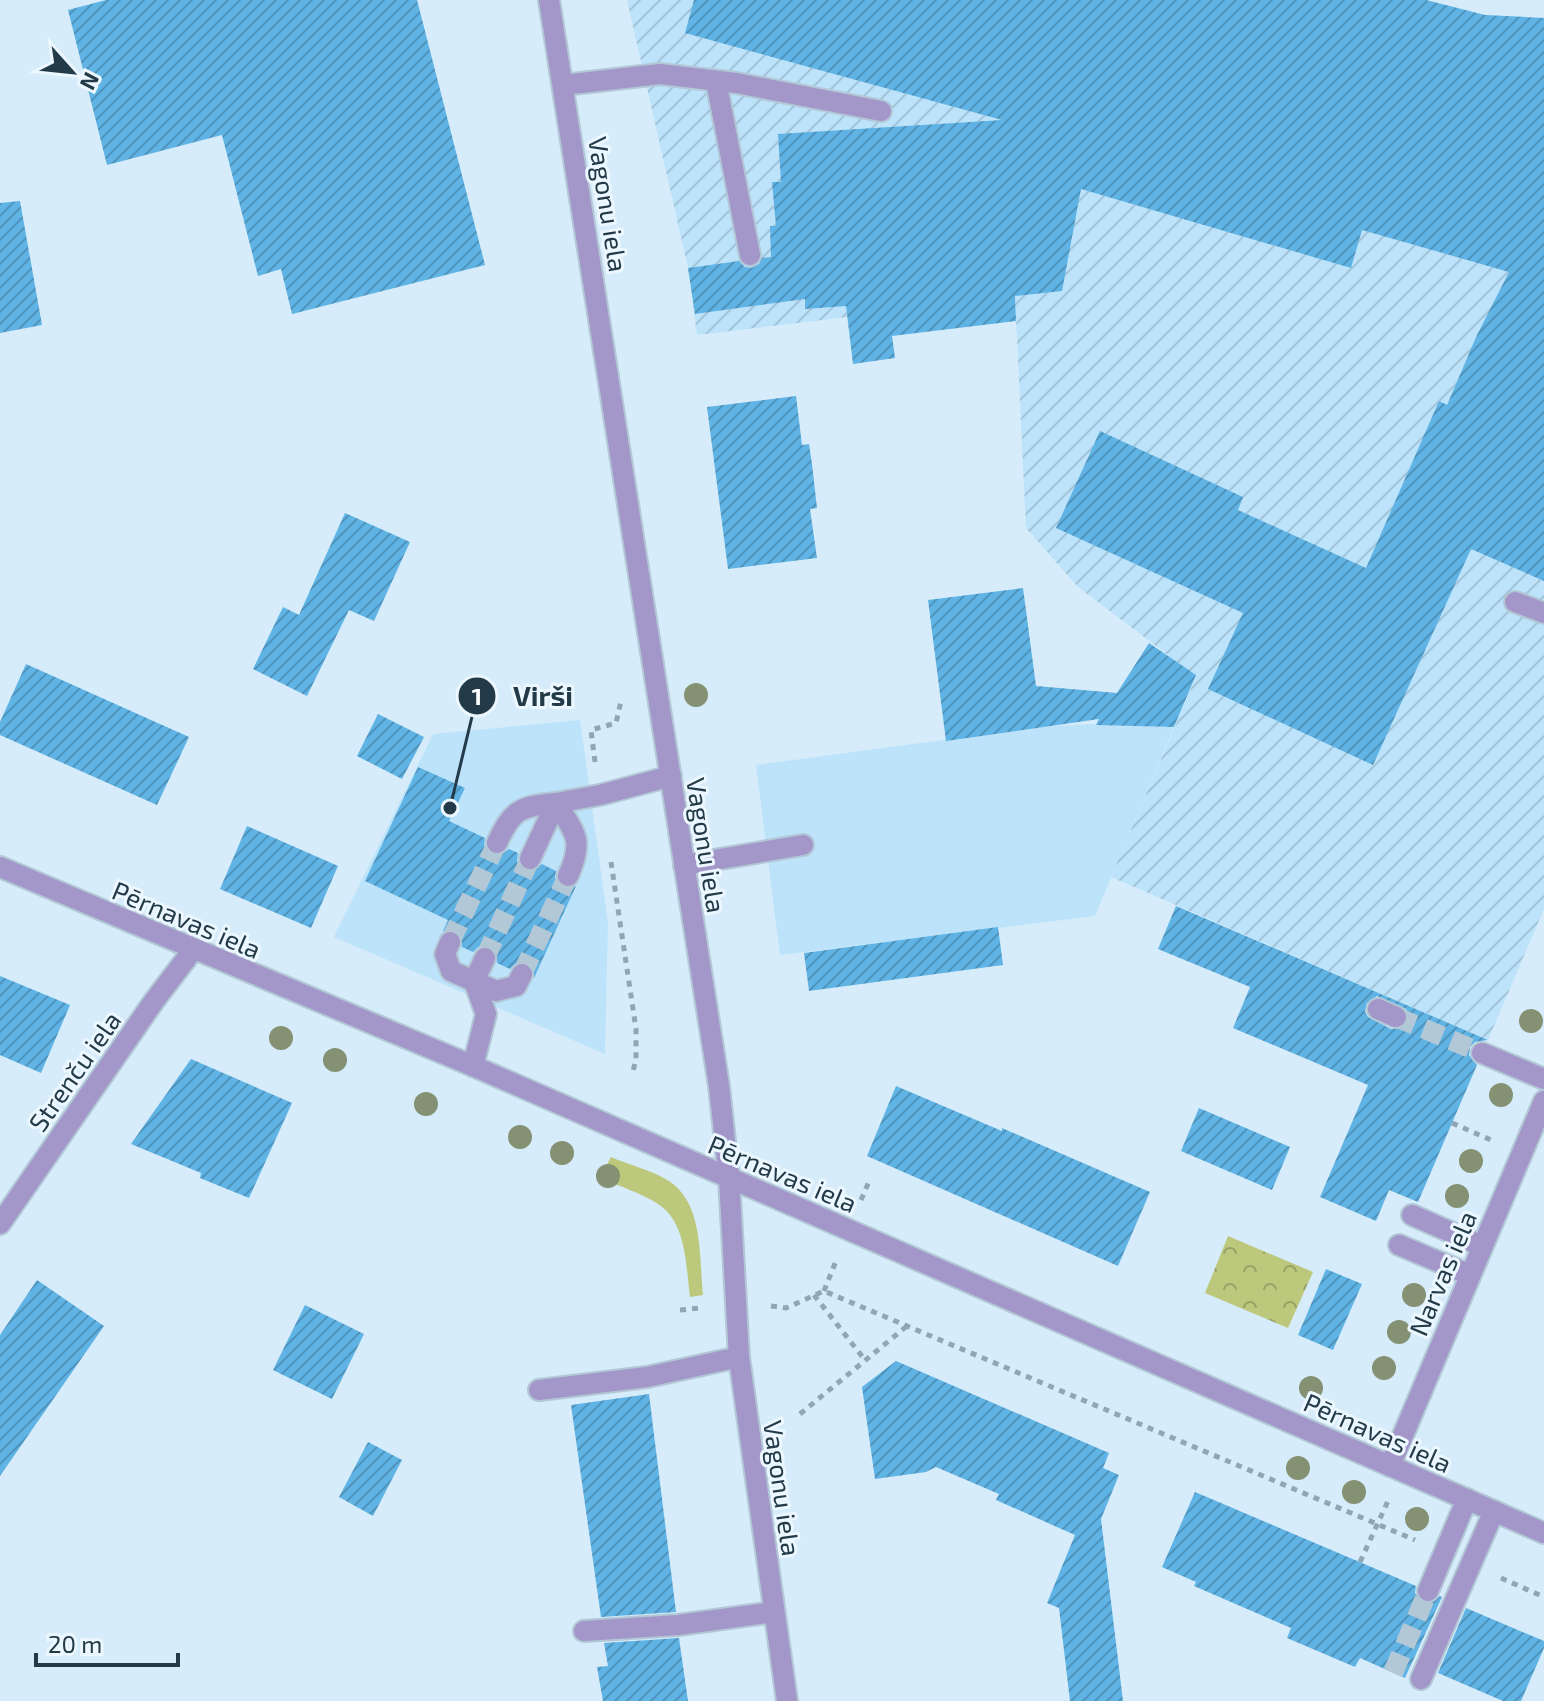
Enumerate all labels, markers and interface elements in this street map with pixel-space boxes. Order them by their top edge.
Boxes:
north arrow [32,32,112,112]
text: N [76,69,106,95]
street label: Vagonu iela [583,134,635,274]
callout: Virši [457,670,589,722]
text: Virši [513,678,573,712]
text: 1 [472,681,482,710]
street label: Vagonu iela [681,775,733,915]
street label: Pērnavas iela [108,874,266,964]
street label: Strenču iela [21,1005,127,1137]
street label: Pērnavas iela [704,1128,862,1218]
street label: Narvas iela [1402,1206,1482,1340]
street label: Pērnavas iela [1299,1386,1457,1478]
street label: Vagonu iela [758,1418,808,1558]
scale bar [36,1617,178,1667]
text: 20 m [48,1629,102,1658]

